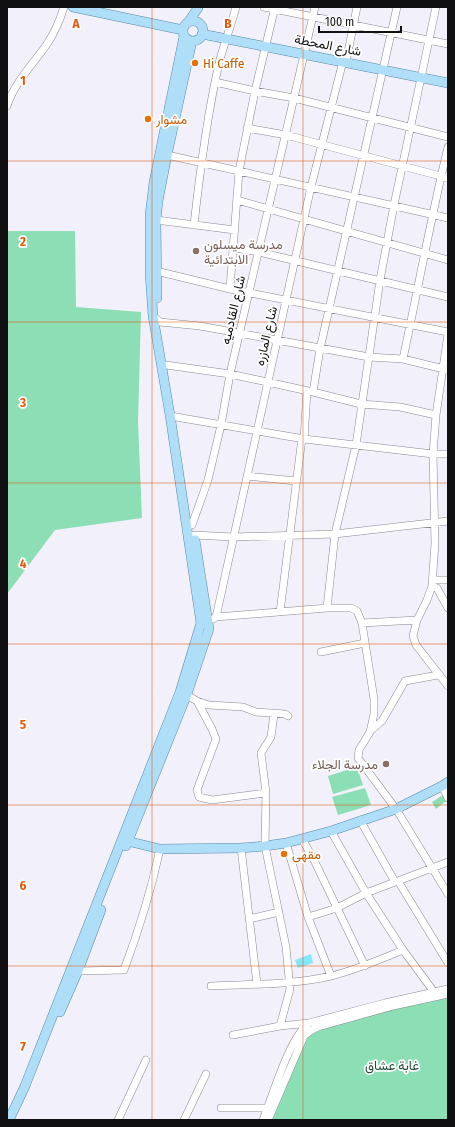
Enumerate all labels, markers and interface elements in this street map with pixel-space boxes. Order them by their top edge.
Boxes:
scale bar [319,8,401,34]
text: 100 m [325,15,354,29]
text: A [71,16,80,31]
text: B [224,16,232,31]
street label: شارع المحطة [293,31,363,61]
place label: Hi Caffe [203,56,244,71]
marker: Hi Caffe [190,58,200,68]
text: 1 [20,73,26,88]
place label: مشوار [155,112,187,128]
marker: مشوار [143,114,153,124]
text: 2 [19,234,26,249]
place label: مدرسة ميسلون الابتدائية [204,237,283,267]
marker: مدرسة ميسلون الابتدائية [191,246,201,256]
street label: شارع القادميه [218,274,250,346]
street label: شارع المازره [252,305,282,368]
text: 3 [19,395,26,410]
text: 4 [20,556,27,571]
text: 5 [20,717,26,732]
place label: مدرسة الجلاء [312,757,378,773]
marker: مدرسة الجلاء [381,759,391,769]
place label: مقهى [292,847,321,863]
marker: مقهى [279,849,289,859]
text: 6 [20,878,27,893]
text: 7 [20,1039,26,1054]
park label: غابة عشاق [365,1058,419,1074]

